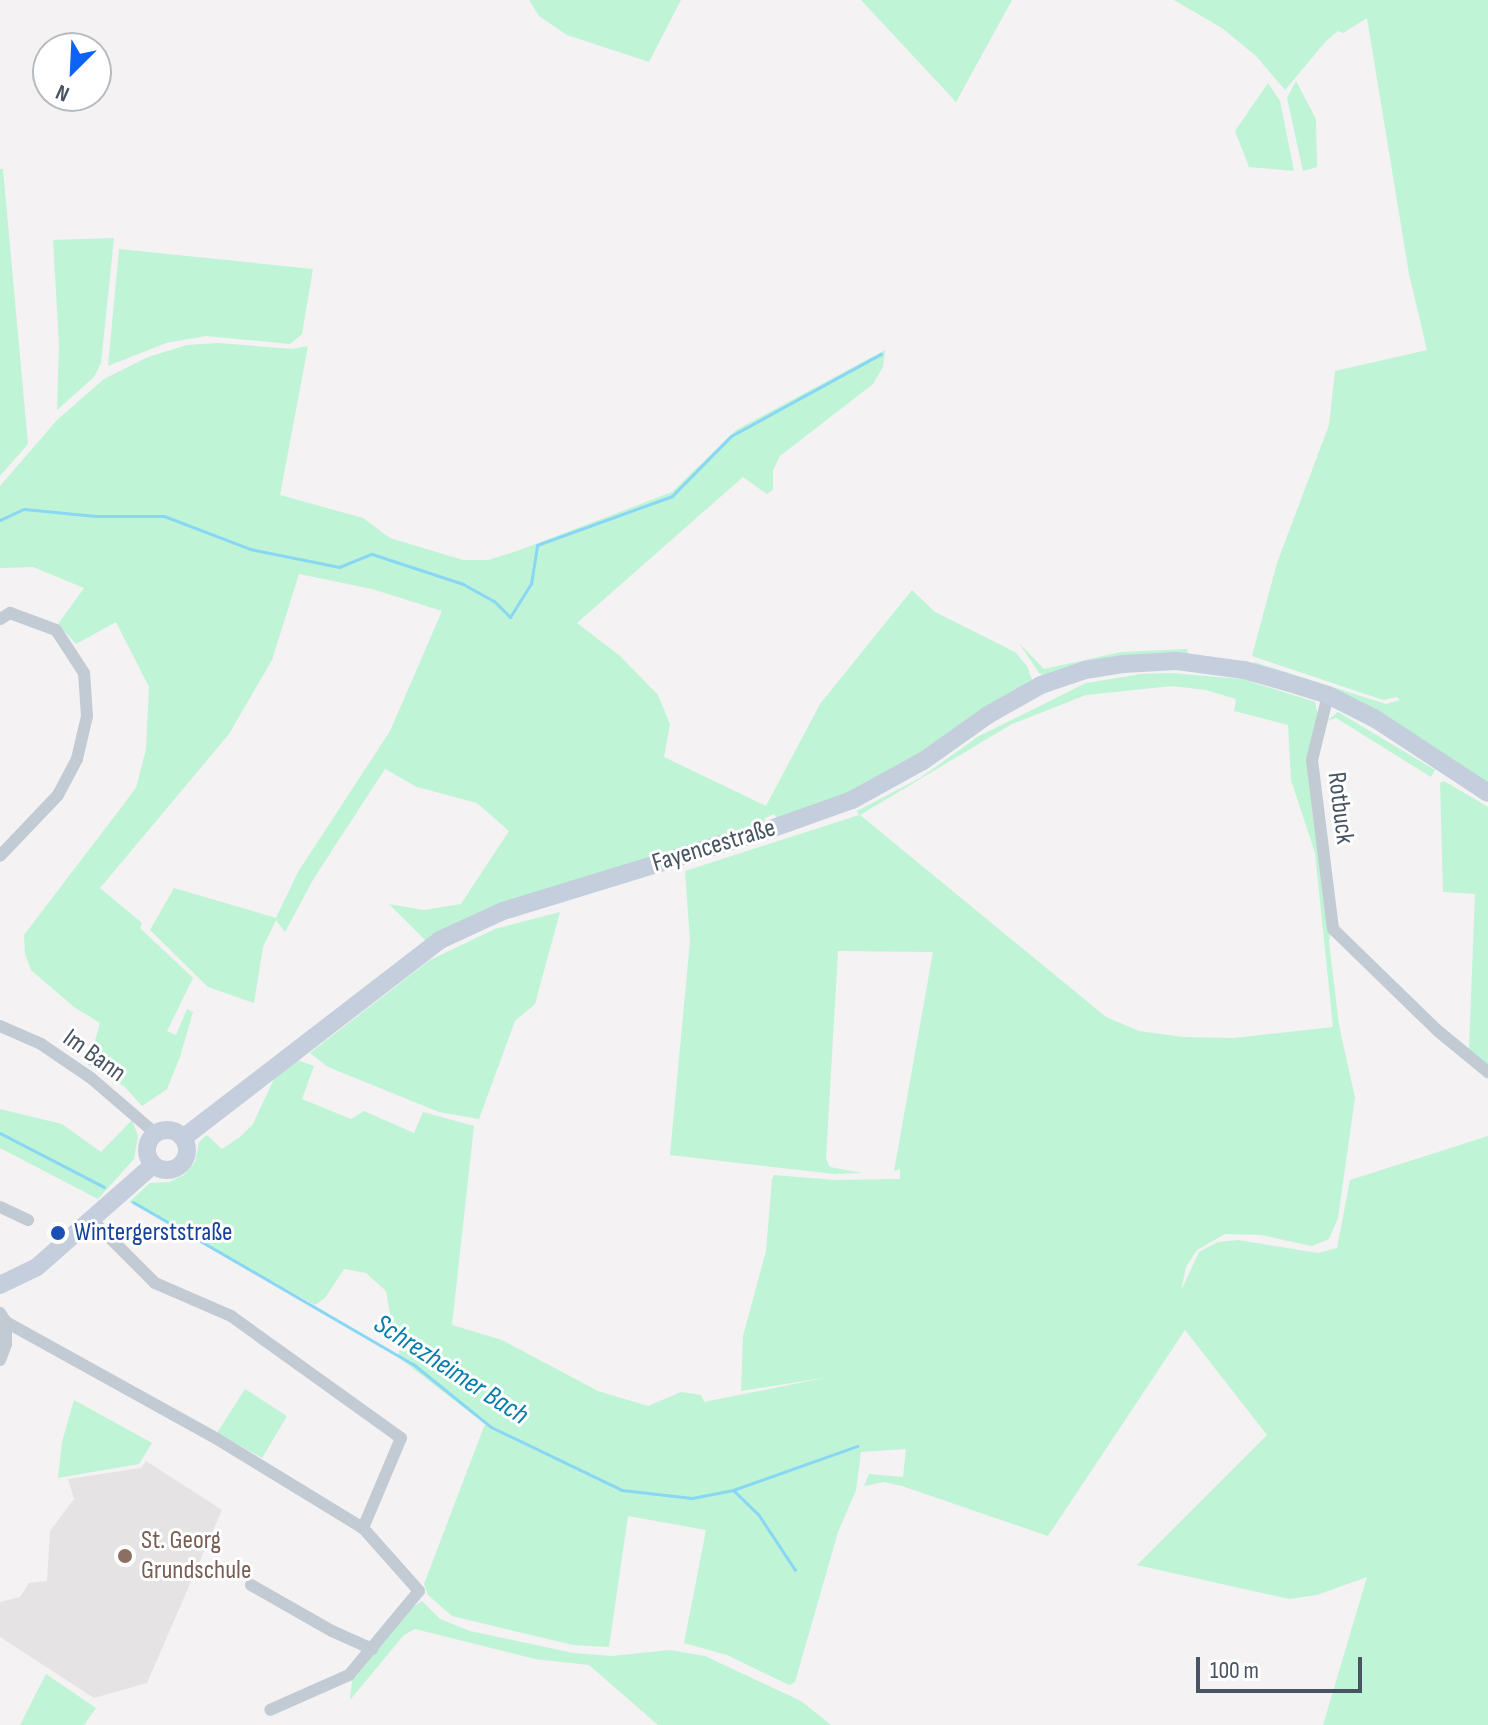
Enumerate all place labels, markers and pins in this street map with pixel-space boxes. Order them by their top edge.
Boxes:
place label: Wintergerststraße [74,1217,233,1249]
marker: Wintergerststraße [49,1224,67,1242]
place label: St. Georg Grundschule [141,1525,251,1586]
marker: St. Georg Grundschule [116,1547,134,1565]

